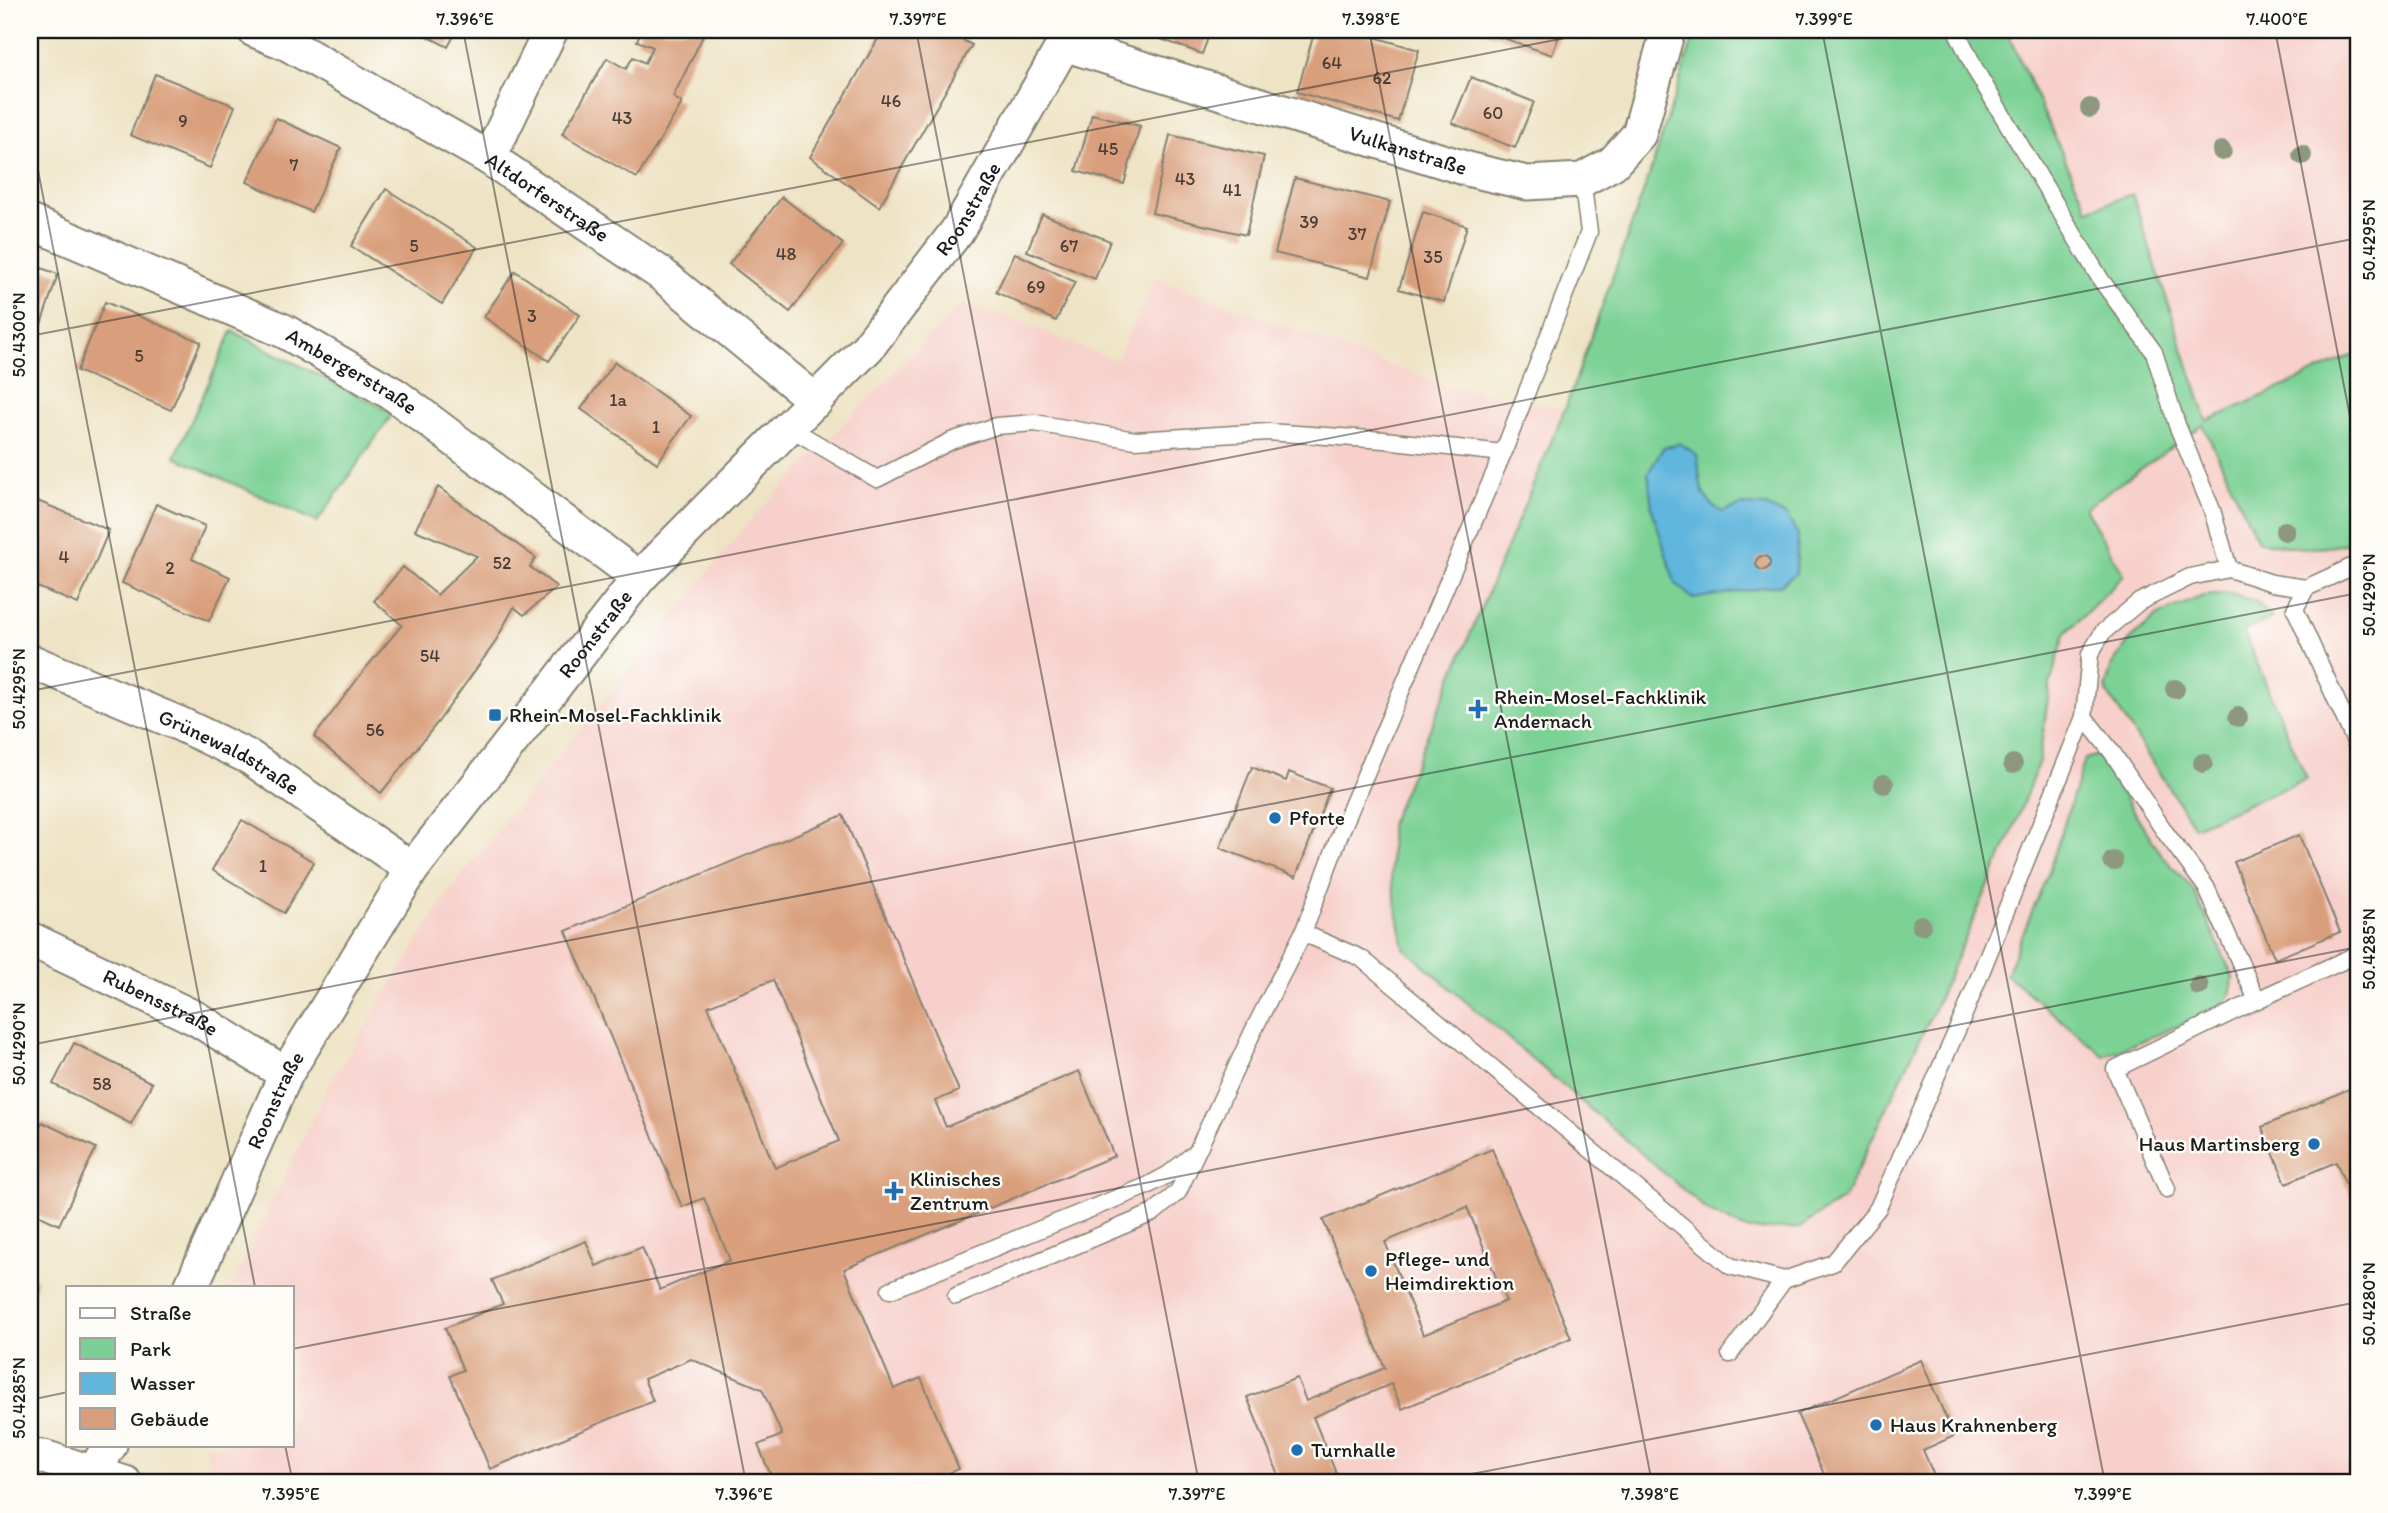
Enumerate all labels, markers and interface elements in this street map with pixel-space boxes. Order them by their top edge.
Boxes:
text: 7.396°E [436,8,494,30]
text: 7.397°E [890,8,946,30]
text: 7.398°E [1342,8,1400,30]
text: 7.399°E [1795,8,1853,30]
text: 7.400°E [2246,8,2308,30]
house number: 64 [1322,52,1342,74]
house number: 62 [1373,67,1392,89]
house number: 46 [881,90,901,112]
house number: 60 [1483,102,1503,124]
house number: 43 [612,107,632,129]
house number: 9 [178,110,188,132]
street label: Vulkanstraße [1346,120,1470,180]
house number: 45 [1098,138,1118,160]
street label: Altdorferstraße [481,146,614,247]
house number: 7 [290,154,299,176]
street label: Roonstraße [930,157,1006,261]
house number: 43 [1175,168,1195,190]
house number: 41 [1222,179,1242,201]
text: 50.4295°N [2358,199,2380,281]
house number: 39 [1299,211,1319,233]
house number: 37 [1348,223,1366,245]
house number: 5 [409,235,419,257]
house number: 67 [1060,235,1078,257]
house number: 48 [776,243,796,265]
house number: 35 [1423,246,1443,268]
house number: 69 [1027,276,1045,298]
text: 50.4300°N [8,292,30,378]
house number: 3 [527,305,537,327]
street label: Ambergerstraße [282,322,422,419]
house number: 5 [134,345,144,367]
house number: 1a [609,389,627,411]
house number: 1 [652,416,660,438]
house number: 4 [59,546,70,568]
house number: 52 [493,552,512,574]
text: 50.4290°N [2358,553,2380,637]
house number: 2 [165,557,175,579]
street label: Roonstraße [553,584,637,683]
house number: 54 [420,645,440,667]
text: 50.4295°N [8,648,30,730]
place label: Rhein-Mosel-Fachklinik Andernach [1494,684,1707,733]
marker: Rhein-Mosel-Fachklinik Andernach [1468,699,1488,719]
place label: Rhein-Mosel-Fachklinik [509,702,722,727]
street label: Grünewaldstraße [155,703,304,800]
marker: Rhein-Mosel-Fachklinik [487,707,503,723]
house number: 56 [366,719,384,741]
place label: Pforte [1289,805,1345,830]
marker: Pforte [1267,810,1283,826]
house number: 1 [259,855,267,877]
text: 50.4285°N [2358,908,2380,990]
street label: Rubensstraße [99,963,223,1041]
text: 50.4290°N [8,1002,30,1086]
street label: Roonstraße [241,1046,309,1153]
house number: 58 [92,1073,112,1095]
place label: Haus Martinsberg [2139,1131,2300,1156]
marker: Haus Martinsberg [2306,1136,2322,1152]
place label: Klinisches Zentrum [910,1166,1001,1215]
marker: Klinisches Zentrum [884,1181,904,1201]
place label: Pflege- und Heimdirektion [1385,1246,1514,1295]
text: 50.4280°N [2358,1262,2380,1346]
marker: Pflege- und Heimdirektion [1363,1263,1379,1279]
legend [66,1286,294,1446]
text: Straße [130,1300,191,1325]
text: Park [130,1336,172,1361]
text: 50.4285°N [8,1357,30,1439]
text: Wasser [130,1370,196,1395]
text: Gebäude [130,1406,209,1431]
place label: Haus Krahnenberg [1890,1412,2058,1437]
marker: Haus Krahnenberg [1868,1417,1884,1433]
place label: Turnhalle [1311,1437,1396,1462]
marker: Turnhalle [1289,1442,1305,1458]
text: 7.395°E [262,1483,320,1505]
text: 7.396°E [715,1483,773,1505]
text: 7.397°E [1169,1483,1225,1505]
text: 7.398°E [1621,1483,1679,1505]
text: 7.399°E [2074,1483,2132,1505]

